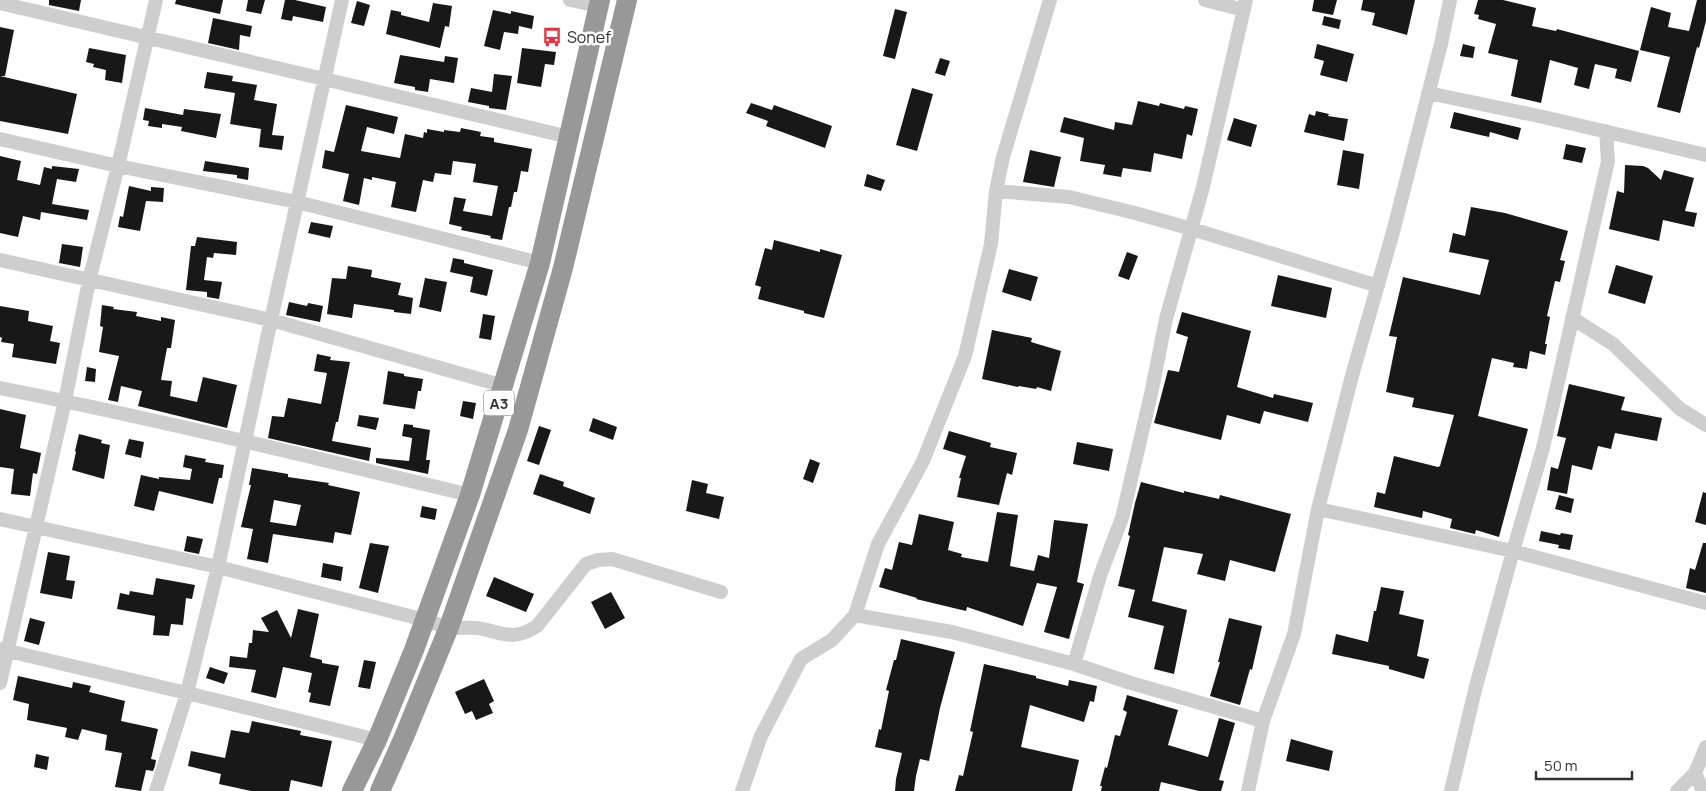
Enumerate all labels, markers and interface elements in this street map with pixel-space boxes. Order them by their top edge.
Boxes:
bus stop icon: Sonef [541,26,563,48]
place label: Sonef [567,26,611,48]
road number: A3 [484,390,514,416]
scale bar [1536,748,1632,780]
text: 50 m [1544,755,1578,776]

